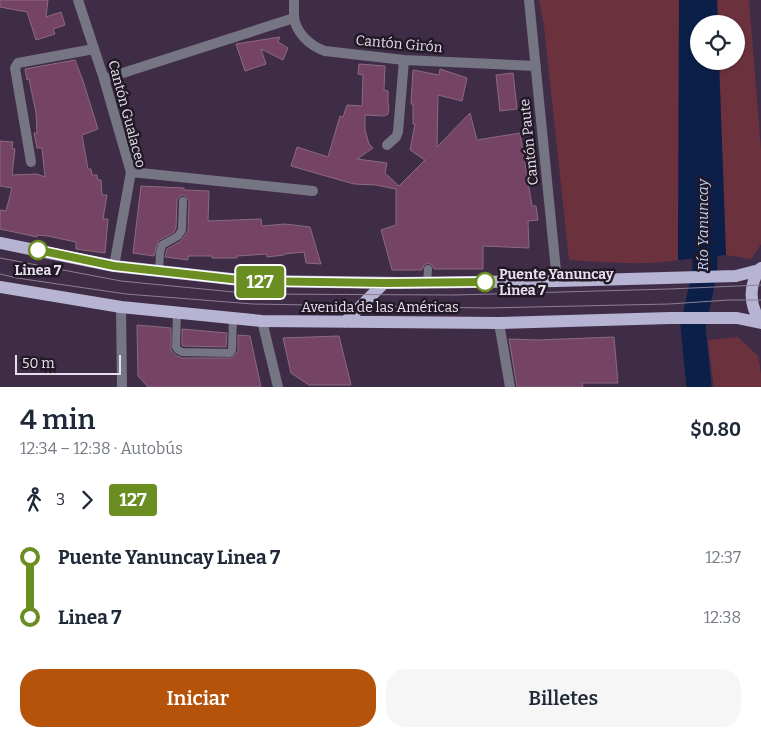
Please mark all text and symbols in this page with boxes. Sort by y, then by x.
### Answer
map controls [690,15,745,70]
button: locate [690,15,745,70]
street label: Cantón Girón [355,32,443,56]
street label: Cantón Gualaceo [104,58,150,170]
street label: Cantón Paute [516,98,542,186]
water label: Río Yanuncay [694,178,712,271]
marker: Linea 7 [28,240,48,260]
place label: Linea 7 [15,262,62,279]
line badge: 127 [231,266,289,298]
place label: Puente Yanuncay Linea 7 [499,266,614,299]
text: 127 [246,271,274,293]
marker: Puente Yanuncay Linea 7 [475,272,495,292]
street label: Avenida de las Américas [301,299,459,316]
scale bar [15,352,121,375]
text: 50 m [22,355,55,372]
text: 4 min [20,403,95,436]
text: $0.80 [690,418,741,441]
text: 12:34 – 12:38 · Autobús [20,439,183,458]
icon: walk [20,486,48,514]
icon: forward [73,486,101,514]
text: 127 [119,489,147,511]
text: 3 [56,490,65,509]
text: Puente Yanuncay Linea 7 [58,546,280,569]
text: 12:37 [705,548,741,567]
text: Linea 7 [58,606,121,629]
text: 12:38 [704,608,741,627]
button: Iniciar [20,669,376,727]
button: Billetes [386,669,741,727]

